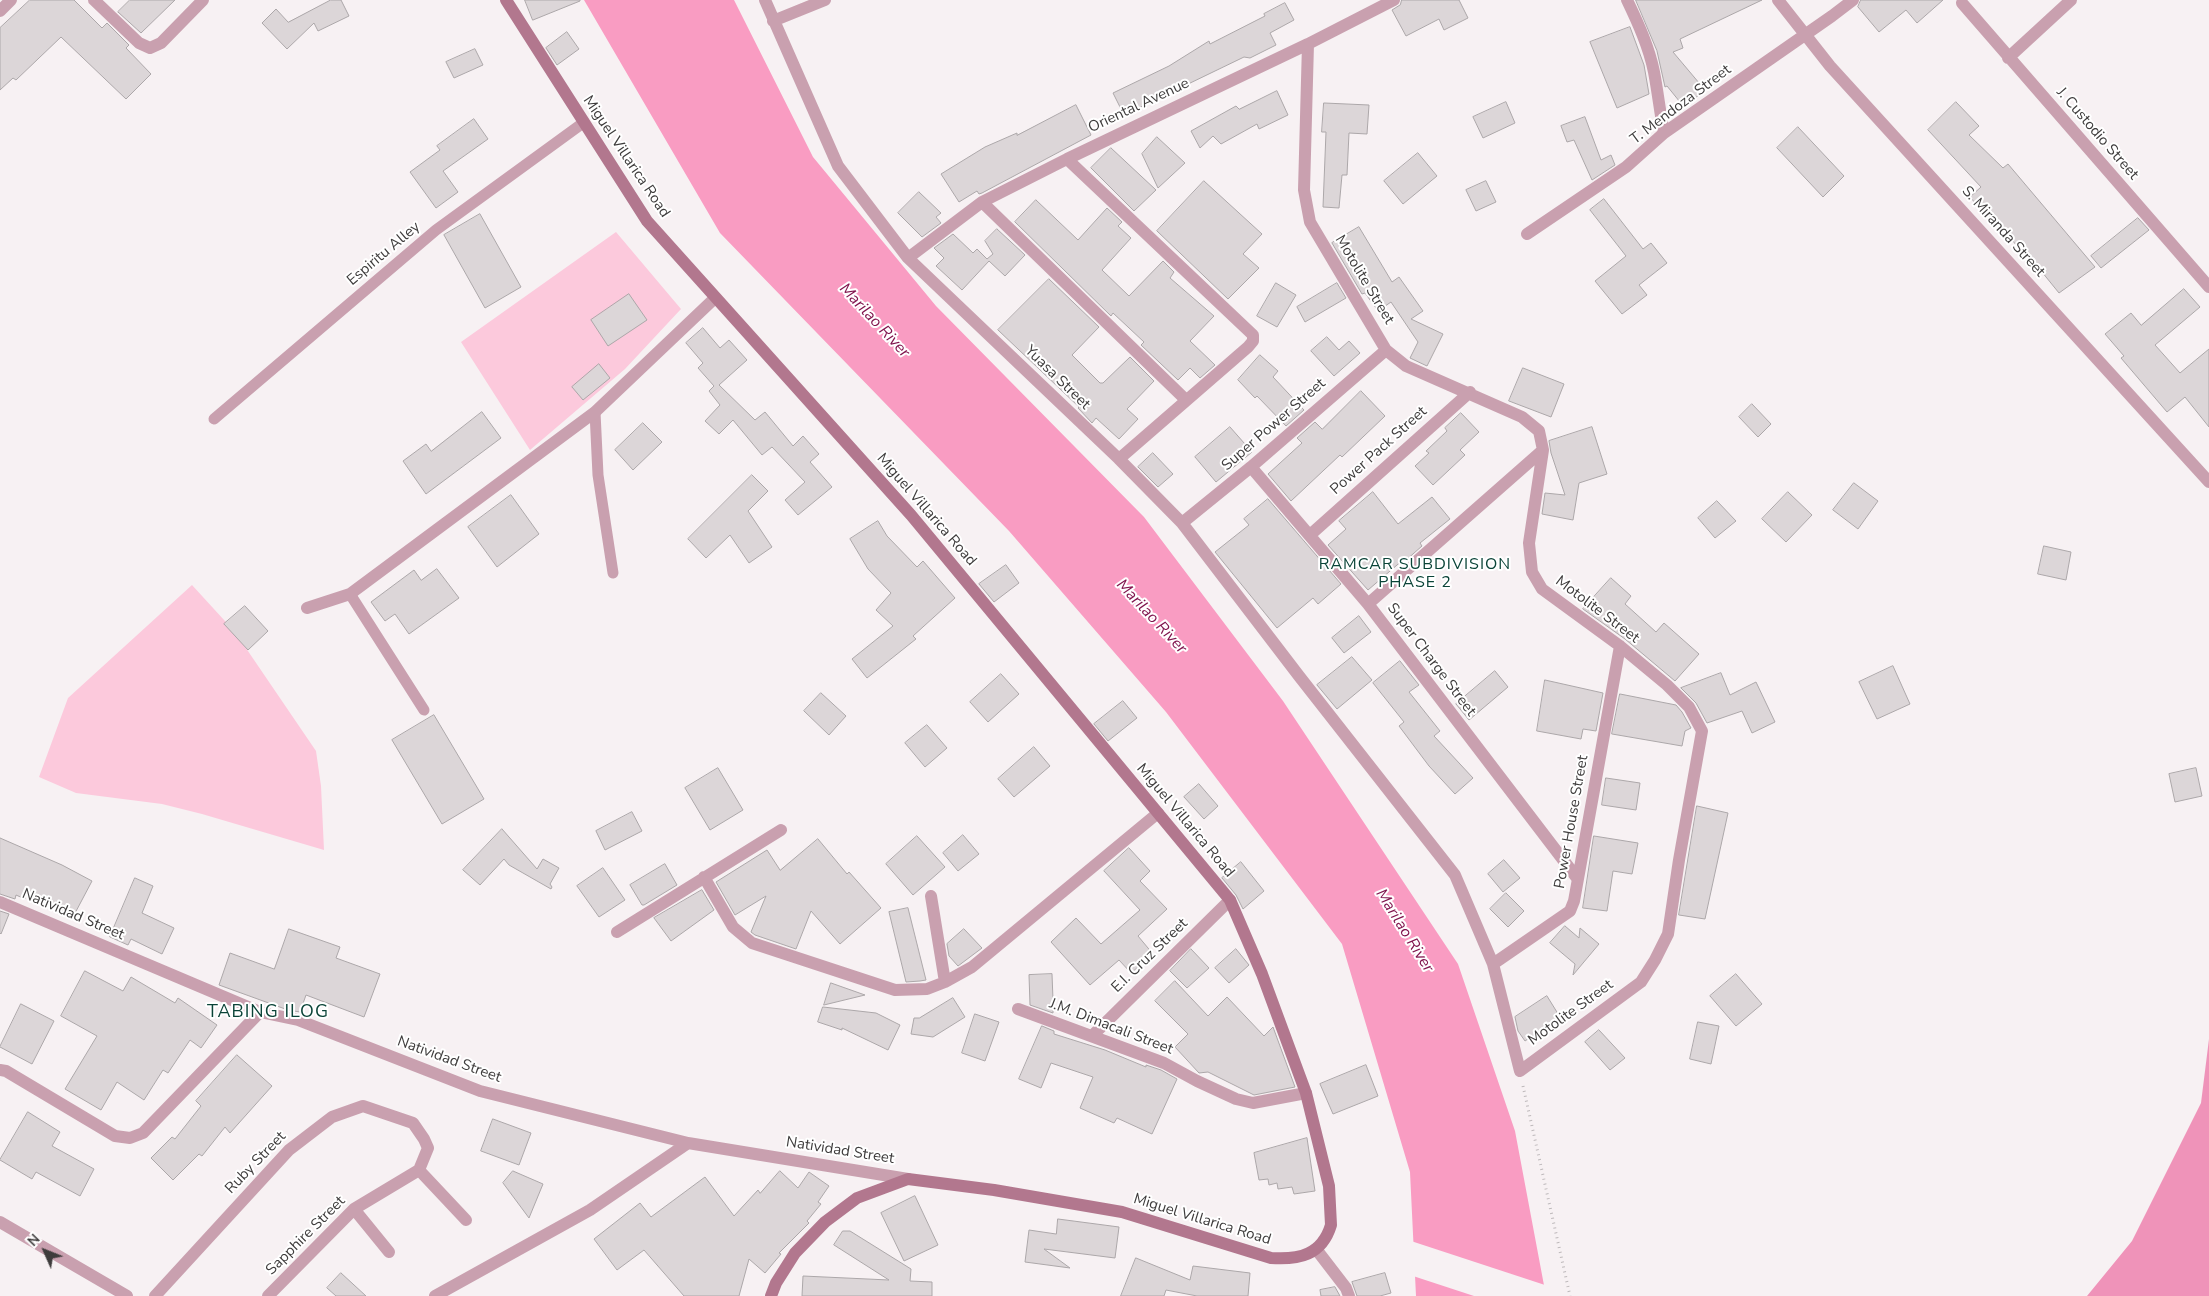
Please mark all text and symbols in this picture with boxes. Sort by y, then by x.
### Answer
street label: T. Mendoza Street [1627,61,1735,149]
street label: Oriental Avenue [1086,75,1192,137]
street label: J. Custodio Street [2052,84,2142,184]
street label: Miguel Villarica Road [579,93,673,221]
street label: S. Miranda Street [1958,183,2048,281]
street label: Espiritu Alley [344,218,424,290]
street label: Motolite Street [1330,232,1398,328]
water label: Marilao River [835,280,913,362]
street label: Yuasa Street [1020,342,1094,414]
street label: Super Power Street [1218,375,1330,475]
street label: Power Pack Street [1327,403,1431,499]
street label: Miguel Villarica Road [872,450,980,570]
district label: RAMCAR SUBDIVISION PHASE 2 [1317,555,1513,593]
street label: Motolite Street [1551,573,1643,647]
water label: Marilao River [1112,576,1190,658]
street label: Super Charge Street [1383,600,1479,720]
street label: Power House Street [1551,754,1593,890]
street label: Miguel Villarica Road [1132,760,1238,882]
street label: Natividad Street [19,885,127,945]
water label: Marilao River [1371,886,1437,976]
street label: E.I. Cruz Street [1108,915,1192,997]
street label: Motolite Street [1525,976,1617,1050]
street label: J.M. Dimacali Street [1047,995,1175,1059]
district label: TABING ILOG [206,1002,330,1024]
street label: Natividad Street [395,1033,503,1087]
street label: Ruby Street [222,1128,290,1198]
street label: Natividad Street [785,1134,895,1168]
street label: Miguel Villarica Road [1131,1191,1273,1249]
street label: Sapphire Street [263,1193,349,1279]
north arrow [20,1226,70,1276]
text: N [23,1230,44,1251]

